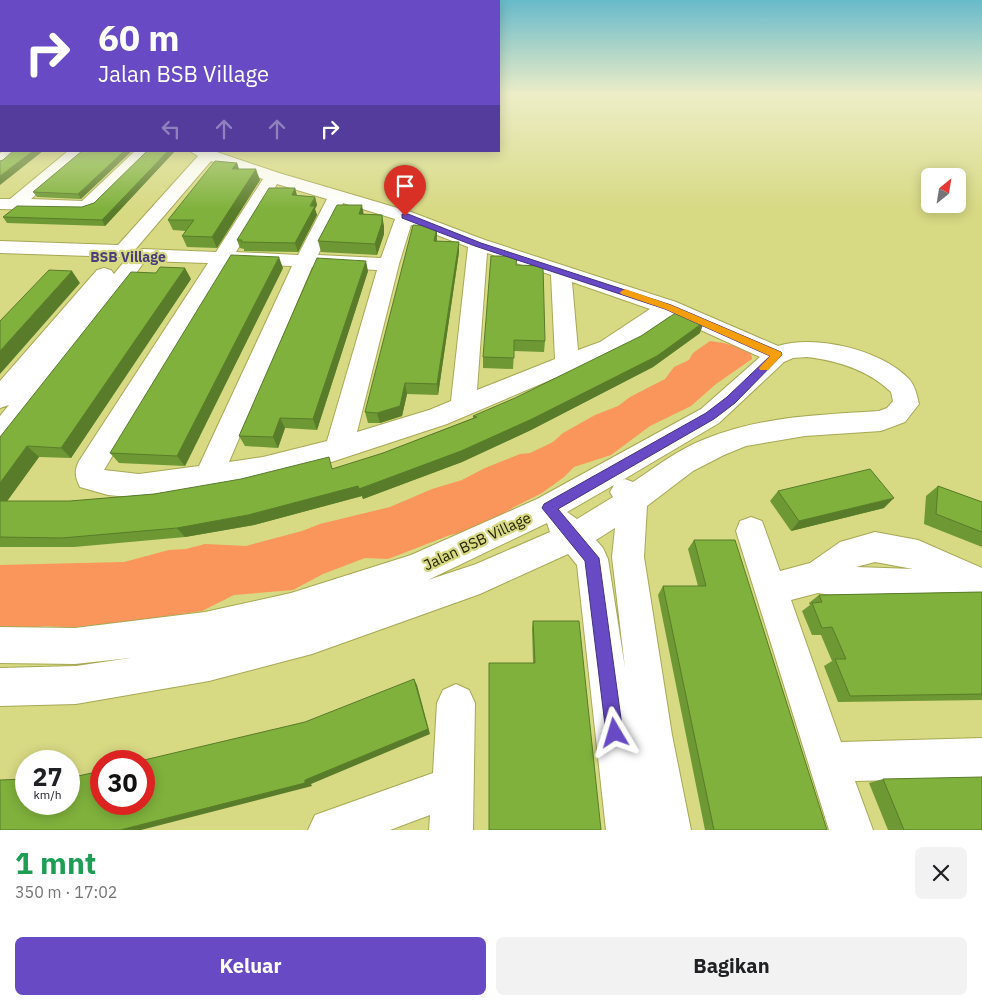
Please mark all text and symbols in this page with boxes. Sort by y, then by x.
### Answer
text: 60 m [98,15,180,61]
icon: right [15,20,80,85]
text: Jalan BSB Village [98,59,269,88]
icon: left [157,115,185,143]
icon: ahead [210,115,238,143]
icon: ahead [263,115,291,143]
icon: right [316,115,344,143]
pin [384,165,426,216]
north arrow [921,168,966,212]
map controls [921,168,966,213]
icon: arrive [391,172,419,200]
district label: BSB Village [90,248,166,266]
street label: Jalan BSB Village [420,508,534,574]
position arrow [588,706,640,758]
speed limit sign: 30 [90,750,155,815]
text: 27 [32,760,63,793]
text: km/h [33,787,62,802]
text: 1 mnt [15,843,96,882]
button: close [915,847,967,899]
text: 350 m · 17:02 [15,882,117,902]
button: Keluar [15,937,486,995]
button: Bagikan [496,937,967,995]

